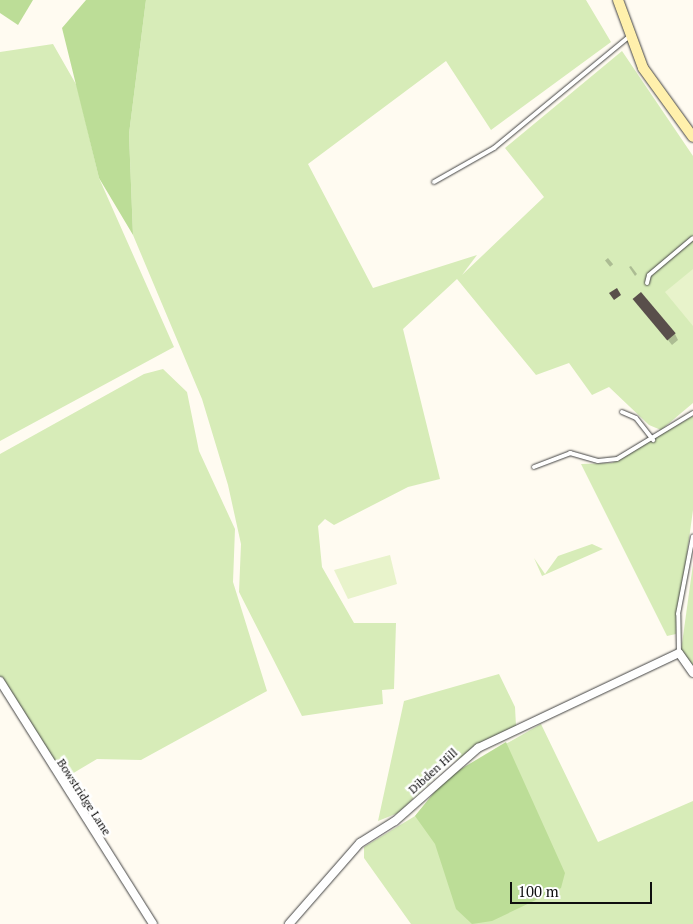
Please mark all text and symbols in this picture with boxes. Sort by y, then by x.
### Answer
street label: Dibden Hill [406,745,460,797]
street label: Bowstridge Lane [54,756,114,838]
scale bar [513,872,656,904]
text: 100 m [518,881,559,901]

